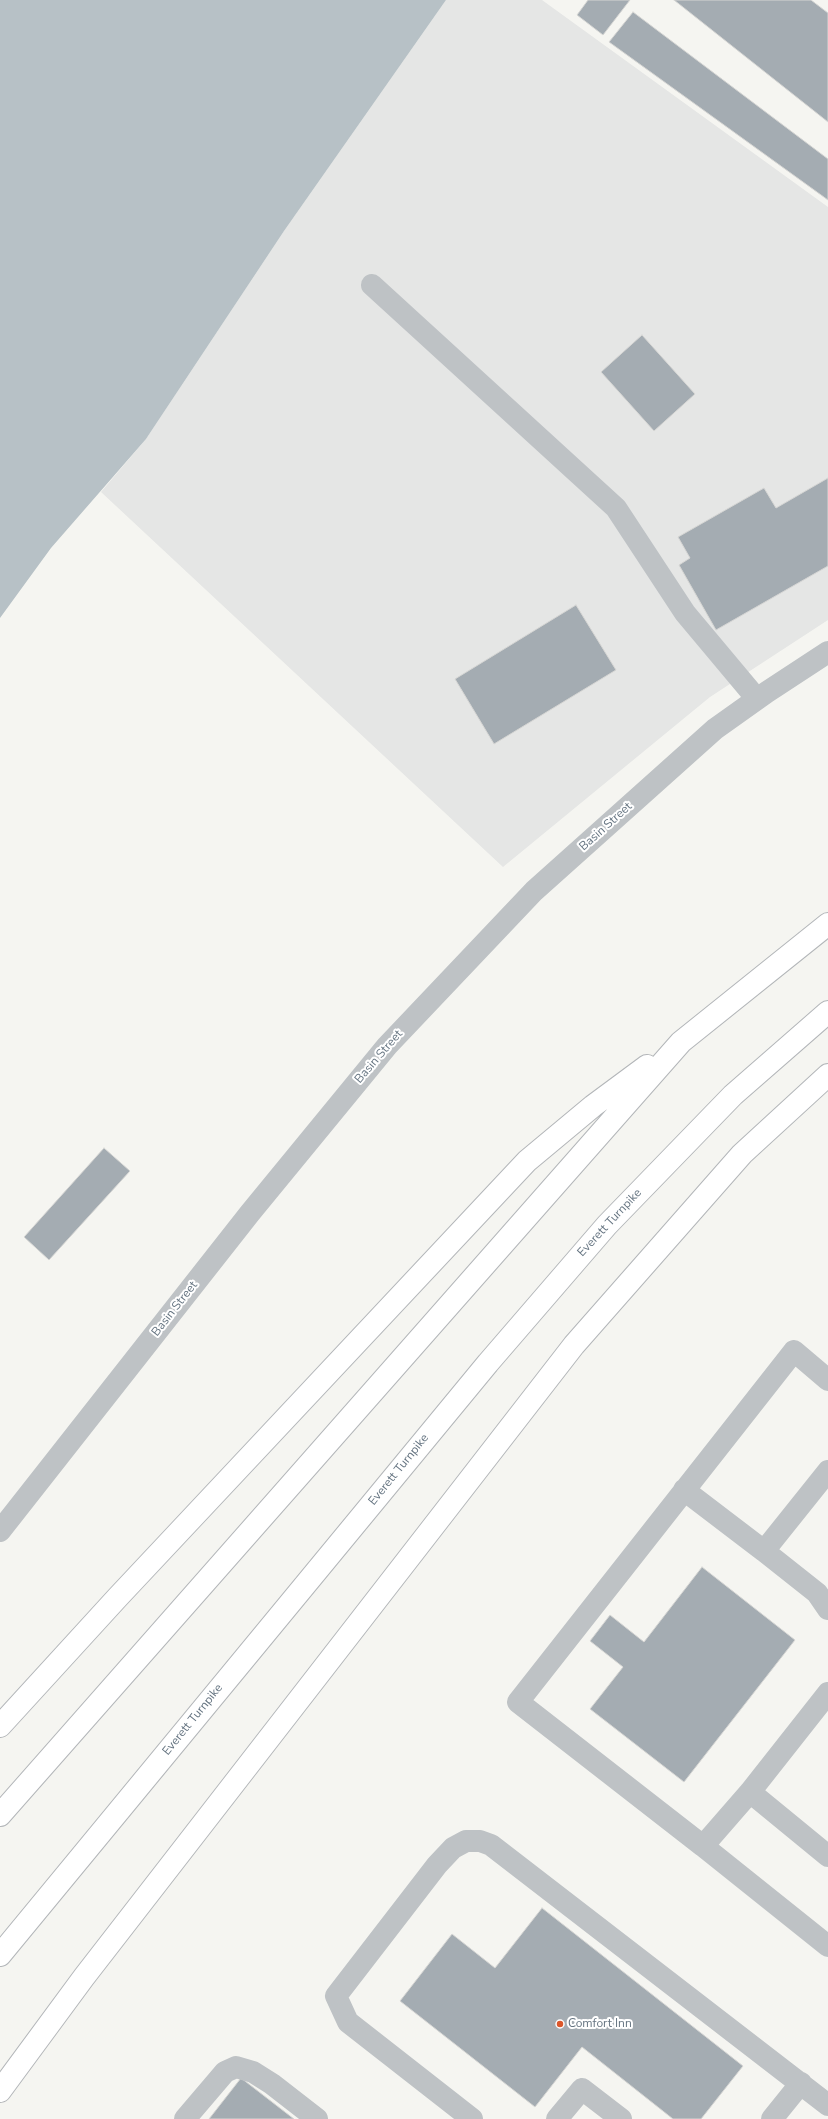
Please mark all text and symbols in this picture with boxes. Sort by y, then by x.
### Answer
street label: Basin Street [577,800,635,854]
street label: Basin Street [352,1027,406,1087]
street label: Everett Turnpike [575,1186,645,1260]
street label: Basin Street [149,1279,201,1339]
street label: Everett Turnpike [366,1431,432,1509]
street label: Everett Turnpike [160,1681,226,1759]
place label: Comfort Inn [568,2017,632,2031]
marker: Comfort Inn [555,2019,565,2029]

